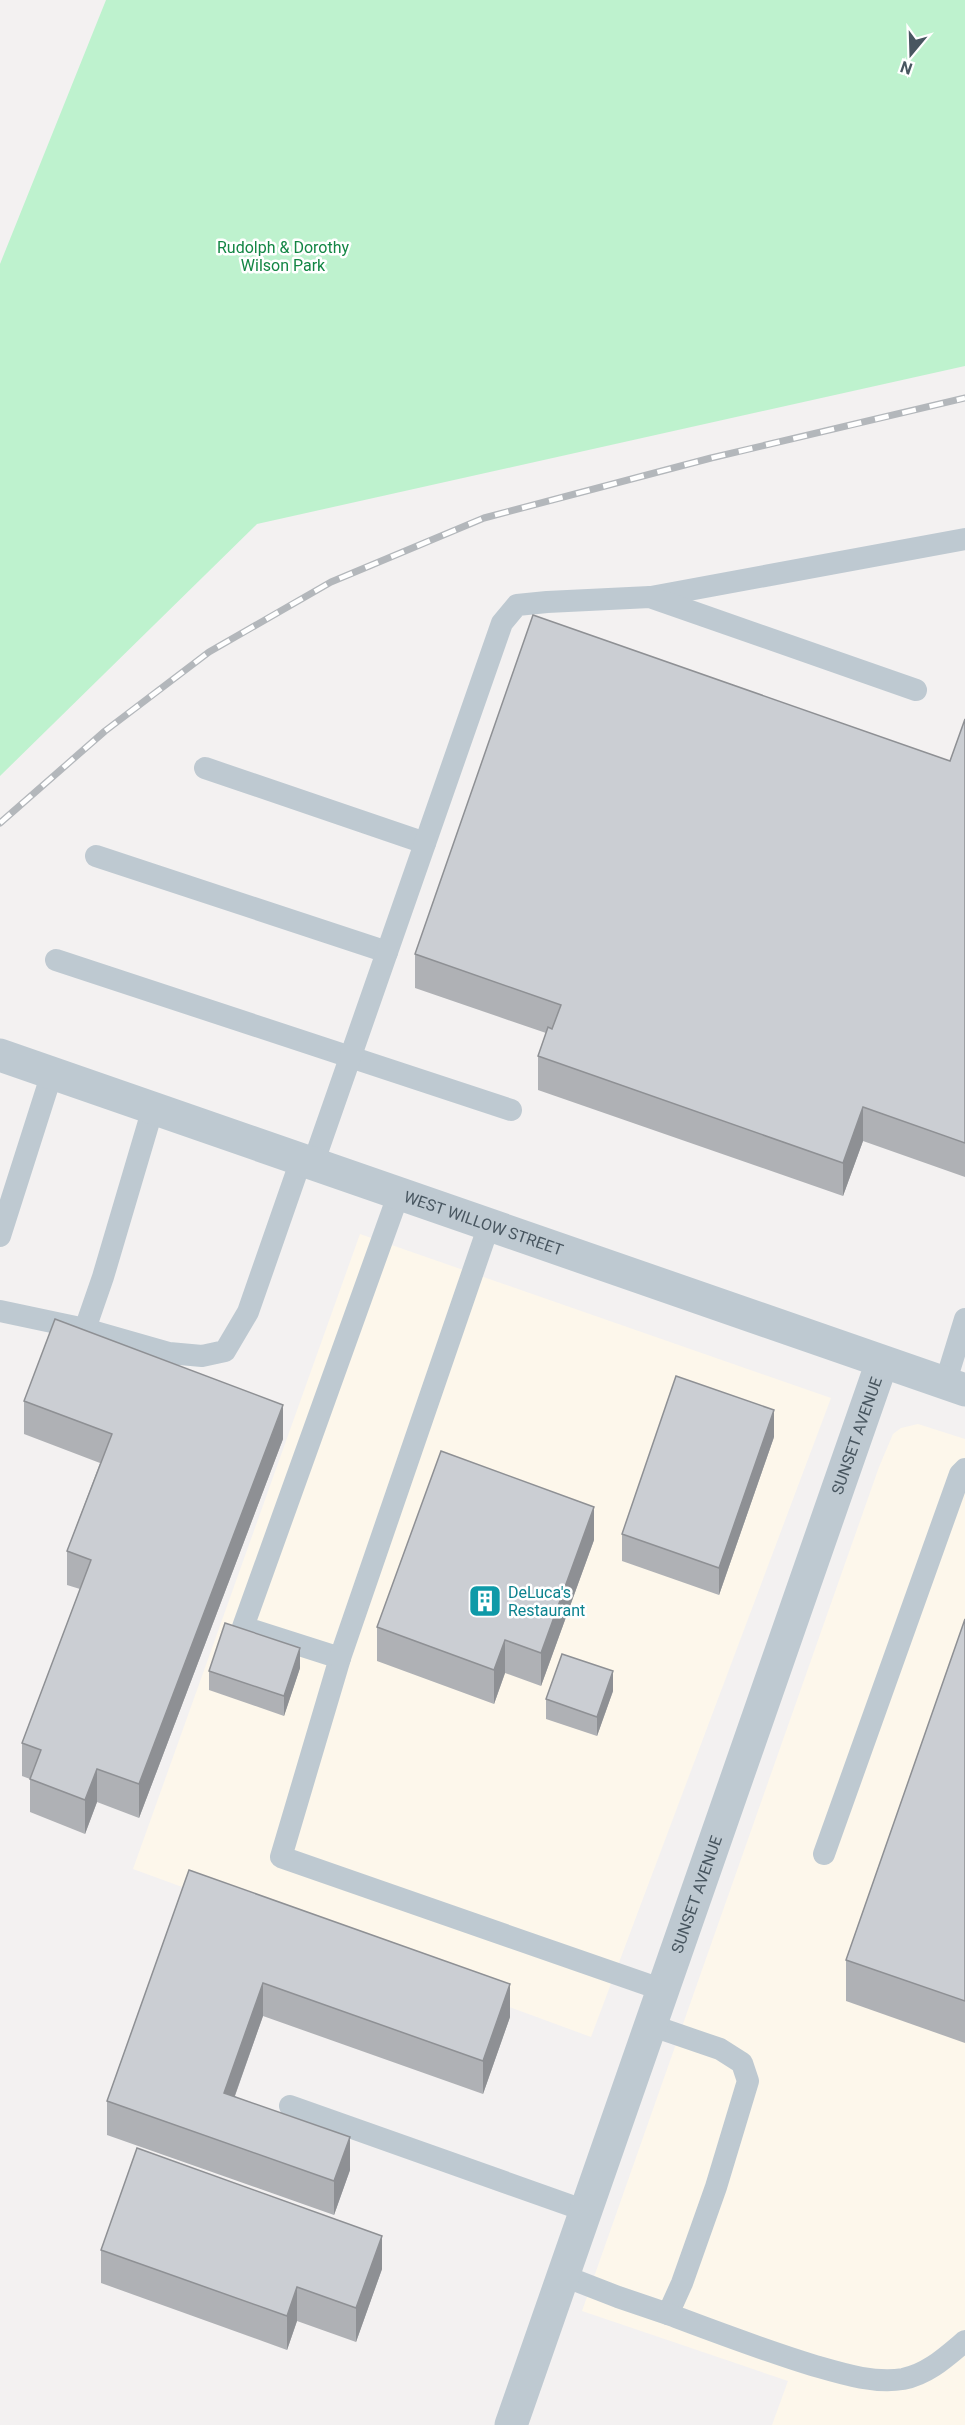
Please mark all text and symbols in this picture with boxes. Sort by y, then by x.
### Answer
north arrow [881,24,941,84]
text: N [898,57,915,79]
park label: Rudolph & Dorothy Wilson Park [217,238,349,275]
street label: WEST WILLOW STREET [402,1187,566,1259]
street label: SUNSET AVENUE [827,1374,886,1497]
building icon: DeLuca's Restaurant [467,1583,503,1619]
place label: DeLuca's Restaurant [508,1583,585,1620]
street label: SUNSET AVENUE [667,1833,725,1956]

